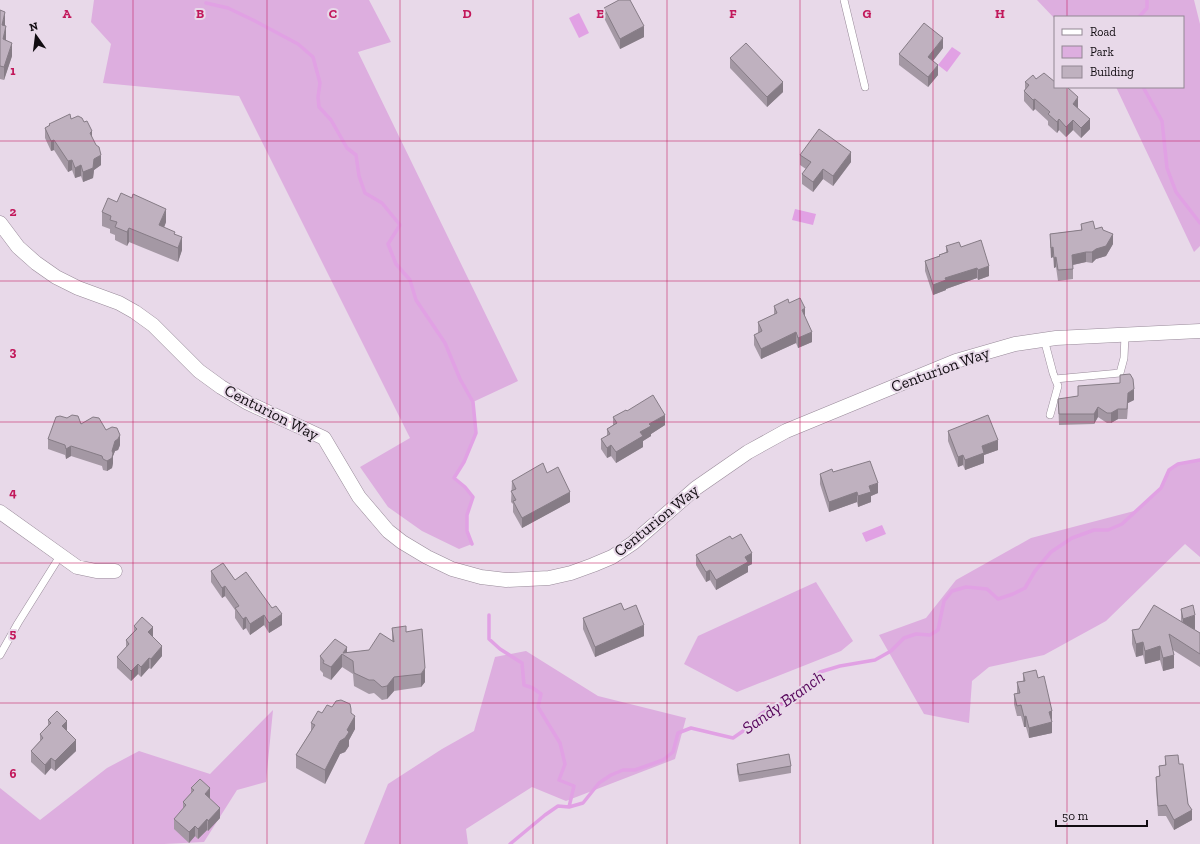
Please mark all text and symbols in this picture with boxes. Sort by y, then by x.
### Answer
text: A [63,6,72,21]
text: B [196,6,204,21]
text: C [329,6,337,21]
text: D [462,6,472,21]
text: E [596,6,604,21]
text: F [729,6,737,21]
text: G [863,6,872,21]
text: H [995,6,1005,21]
north arrow [16,16,56,56]
legend [1054,16,1184,88]
text: N [28,19,40,34]
text: Road [1090,25,1116,39]
text: Park [1090,45,1115,59]
text: 1 [10,63,16,78]
text: Building [1090,65,1134,79]
text: 2 [10,204,17,219]
street label: Centurion Way [888,343,993,396]
text: 3 [10,344,17,359]
street label: Centurion Way [221,381,323,445]
street label: Centurion Way [610,480,703,560]
text: 4 [9,485,17,500]
text: 5 [10,626,17,641]
water label: Sandy Branch [738,666,828,738]
text: 6 [10,766,17,781]
scale bar [1056,802,1147,828]
text: 50 m [1062,809,1089,823]

